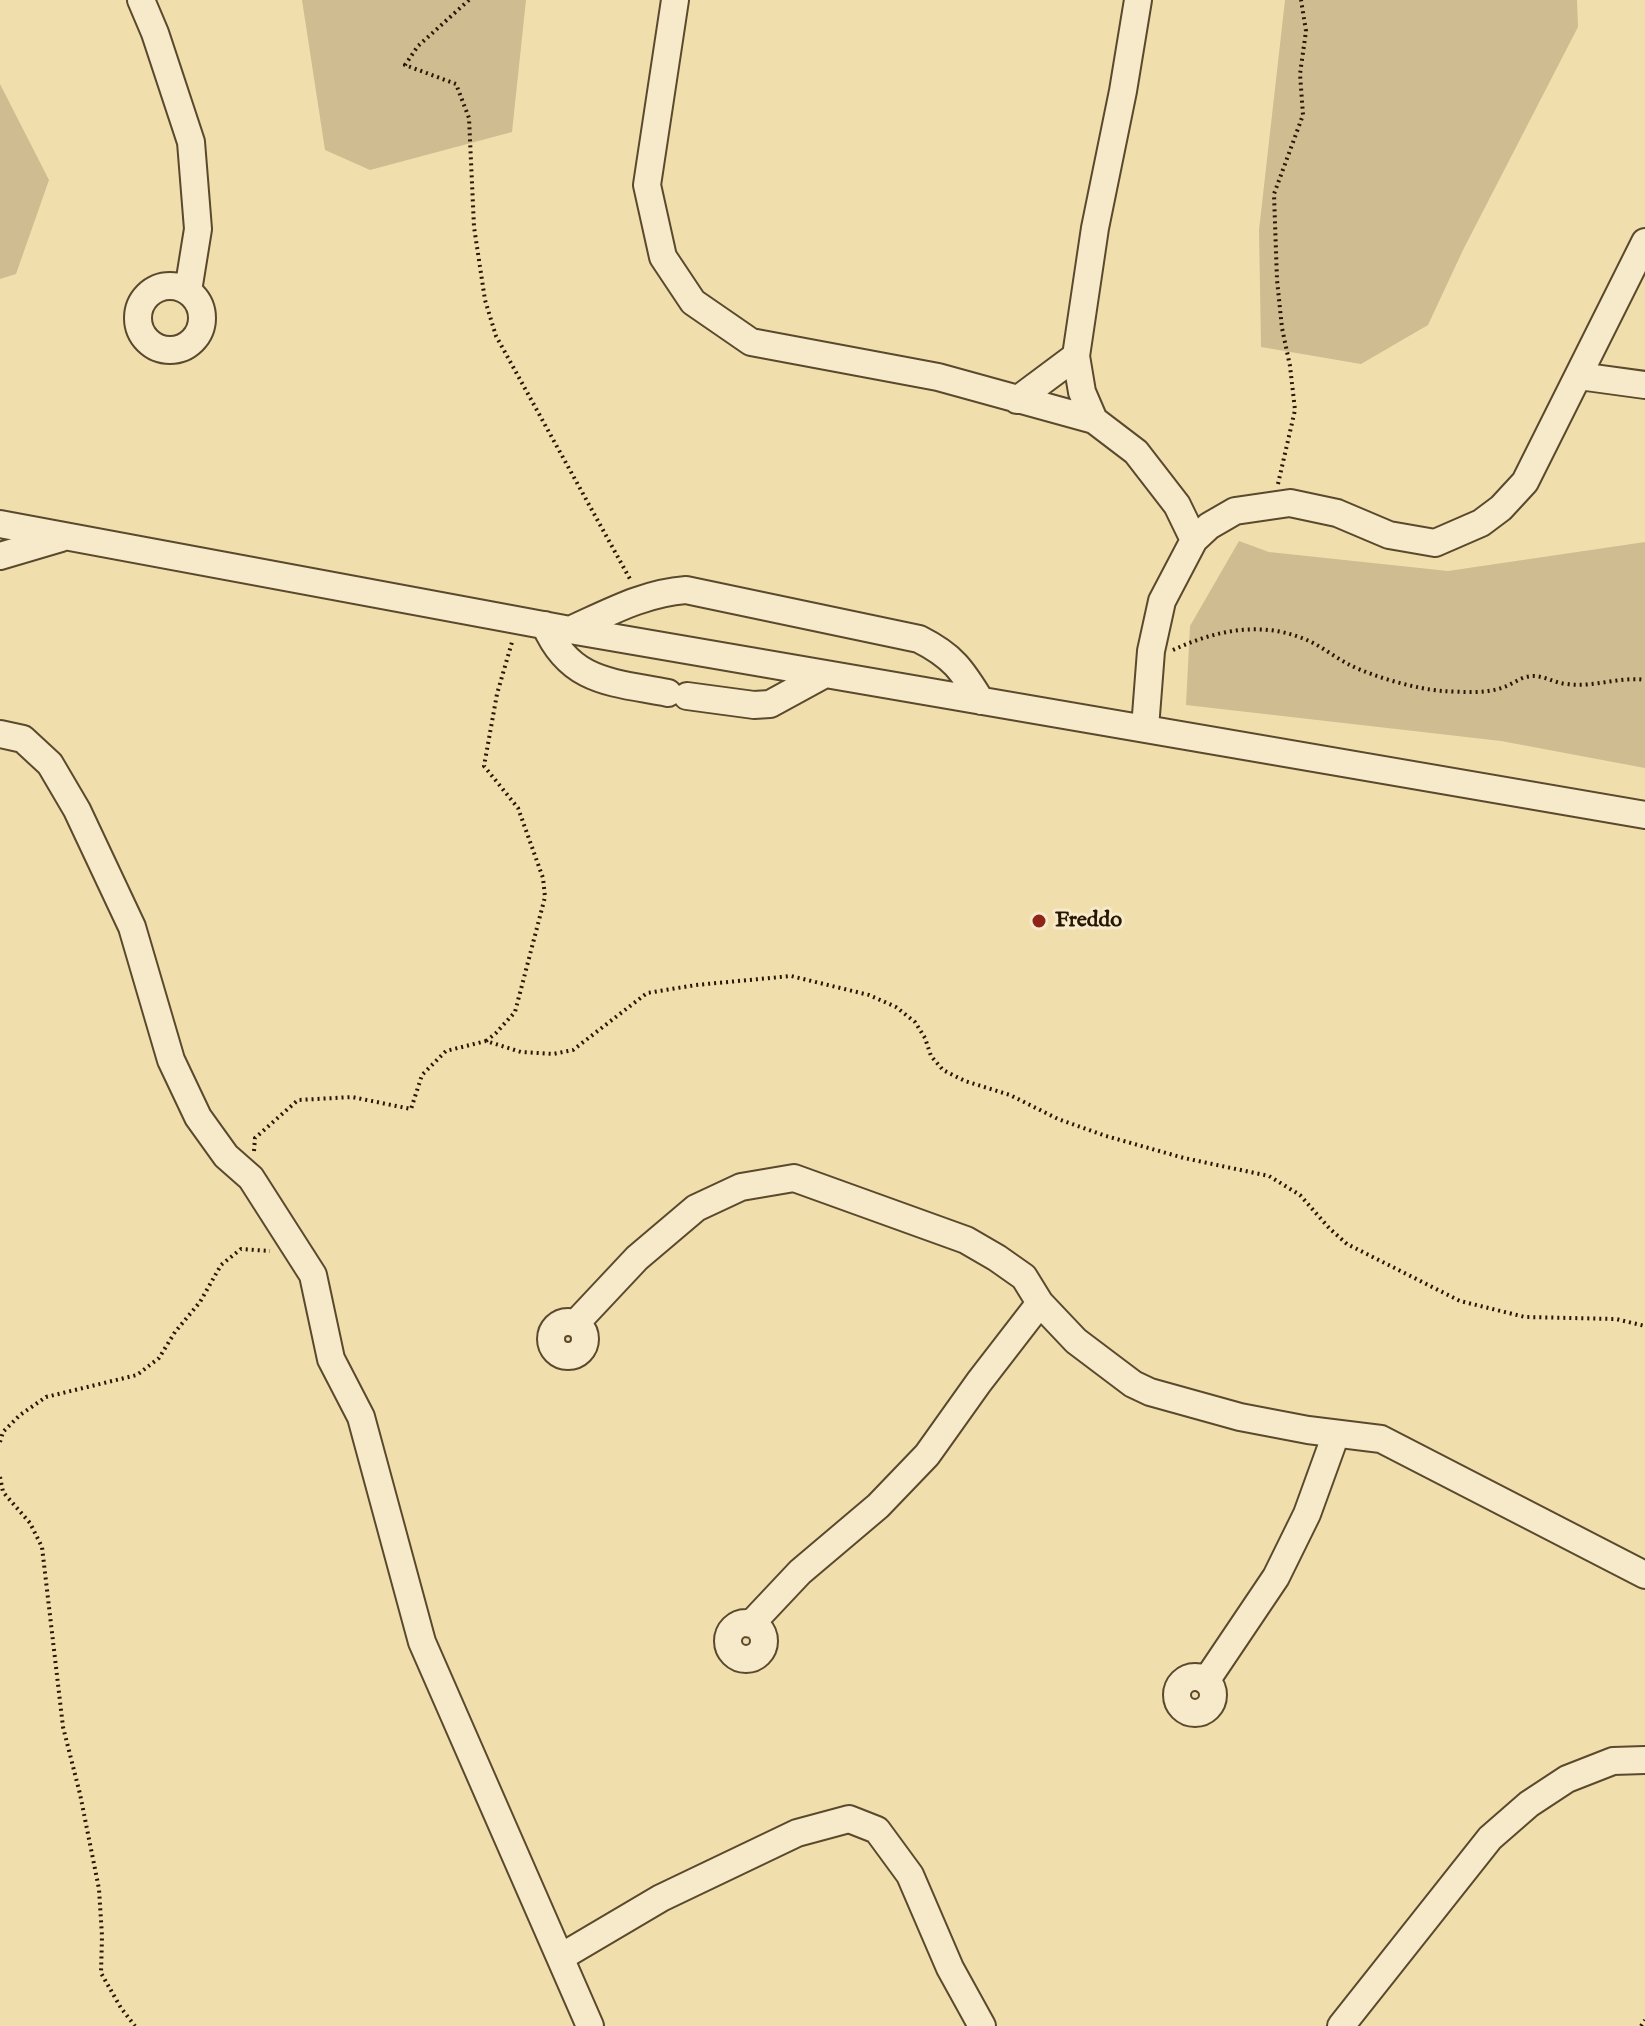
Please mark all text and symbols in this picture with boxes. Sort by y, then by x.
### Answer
place label: Freddo [1055,908,1122,934]
marker: Freddo [1030,912,1048,930]

